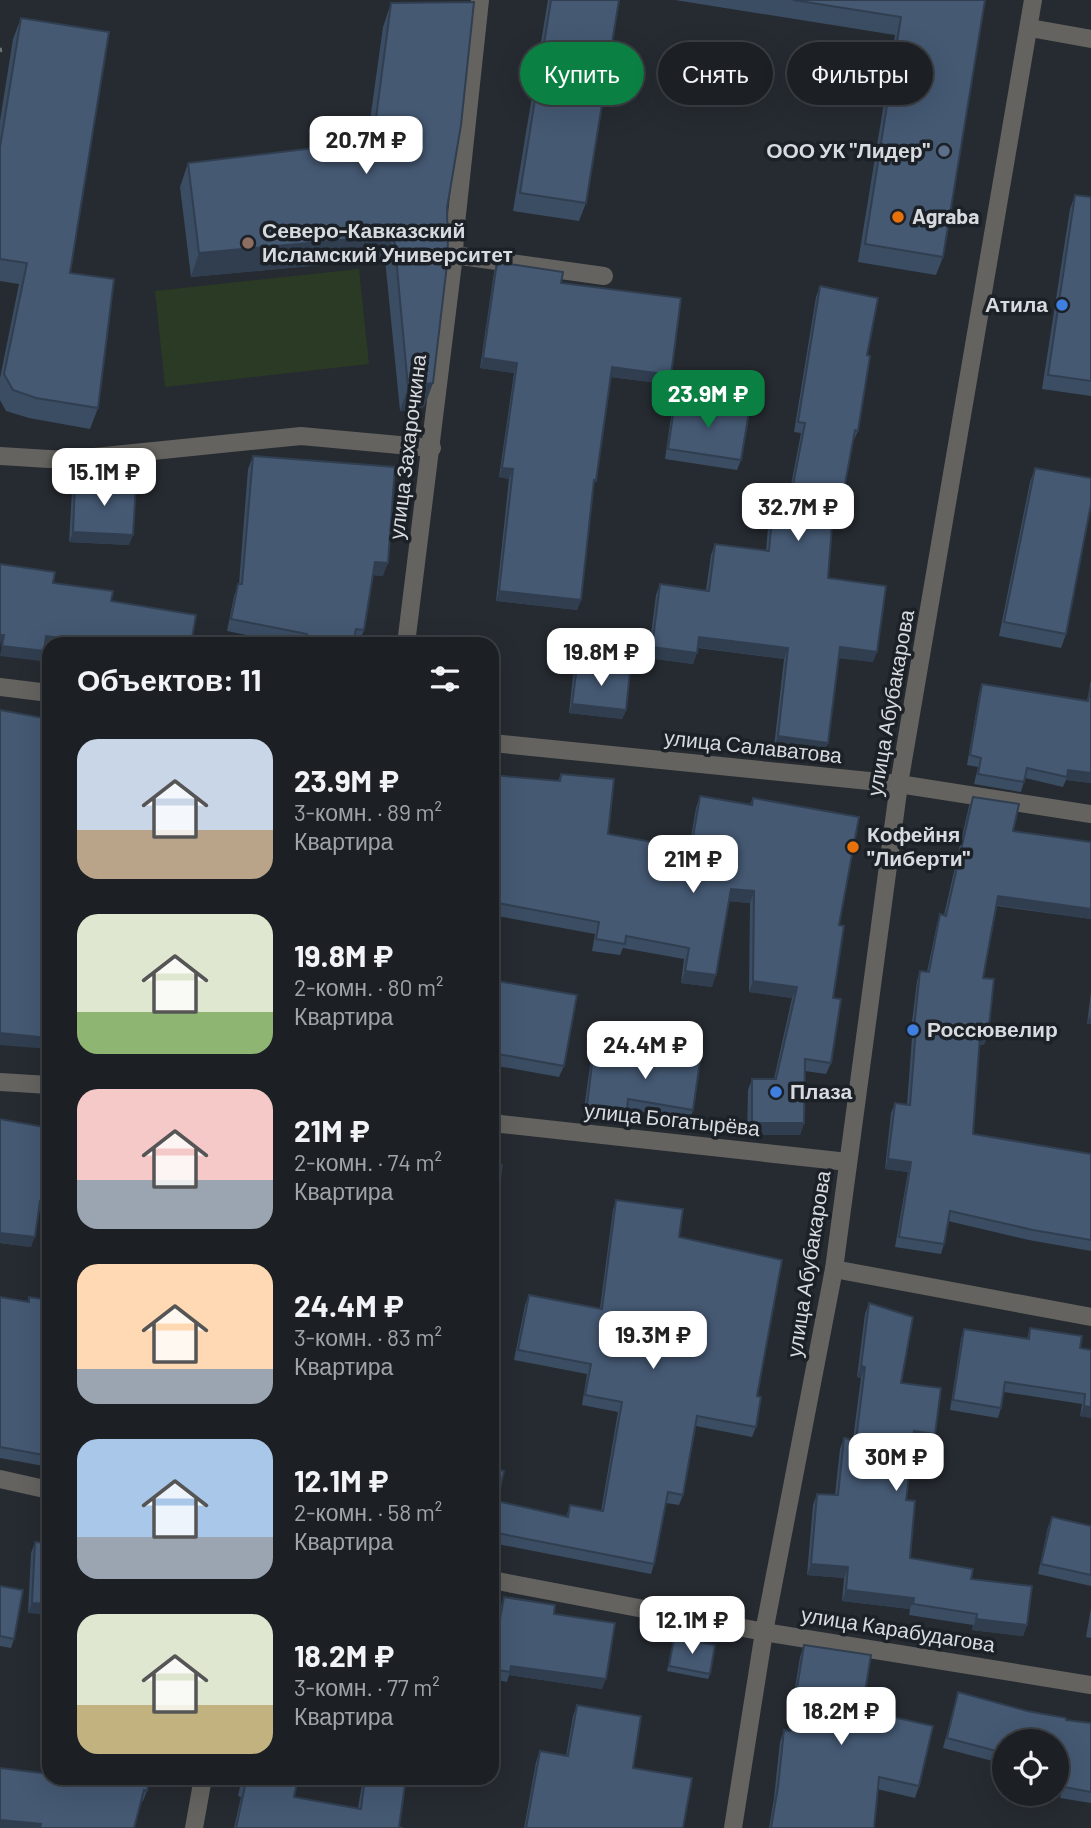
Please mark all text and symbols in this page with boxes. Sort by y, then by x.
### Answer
chip: Купить [520,42,644,105]
chip: Снять [658,42,773,105]
chip: Фильтры [787,42,933,105]
pin: 20.7M ₽ [301,116,431,176]
text: 20.7M ₽ [326,125,406,153]
place label: ООО УК "Лидер" [766,137,930,162]
marker: ООО УК "Лидер" [936,143,952,159]
place label: Agraba [912,203,979,228]
marker: Agraba [890,209,906,225]
place label: Северо-Кавказский Исламский Университет [262,217,513,266]
marker: Северо-Кавказский Исламский Университет [240,235,256,251]
place label: Атила [985,291,1048,316]
marker: Атила [1054,297,1070,313]
street label: улица Захарочкина [383,353,430,541]
pin: 23.9M ₽ [643,370,773,430]
text: 23.9M ₽ [668,379,748,407]
pin: 15.1M ₽ [39,448,169,508]
text: 15.1M ₽ [68,457,140,485]
pin: 32.7M ₽ [733,484,863,543]
text: 32.7M ₽ [758,492,838,520]
street label: улица Абубакарова [861,607,918,798]
pin: 19.8M ₽ [536,628,666,688]
text: 19.8M ₽ [563,637,639,665]
icon: filters [426,660,464,698]
text: Объектов: 11 [77,661,261,697]
street label: улица Салаватова [663,724,844,767]
text: 23.9M ₽ [294,762,399,798]
icon: home [133,767,217,851]
text: 3-комн. · 89 m² [294,798,442,826]
place label: Кофейня "Либерти" [867,821,971,870]
text: Квартира [294,827,393,855]
pin: 21M ₽ [644,836,742,895]
marker: Кофейня "Либерти" [845,839,861,855]
text: 21M ₽ [664,844,722,872]
text: 19.8M ₽ [294,937,393,973]
icon: home [133,942,217,1026]
text: 2-комн. · 80 m² [294,973,444,1001]
text: Квартира [294,1002,393,1030]
place label: Россювелир [927,1016,1058,1041]
pin: 24.4M ₽ [580,1021,710,1081]
marker: Россювелир [905,1022,921,1038]
text: 24.4M ₽ [603,1030,687,1058]
place label: Плаза [790,1078,853,1103]
marker: Плаза [768,1084,784,1100]
street label: улица Богатырёва [583,1097,762,1140]
text: 21M ₽ [294,1112,370,1148]
icon: home [133,1117,217,1201]
text: 2-комн. · 74 m² [294,1148,442,1176]
street label: улица Абубакарова [780,1168,835,1359]
text: Квартира [294,1177,393,1205]
text: 24.4M ₽ [294,1287,404,1323]
icon: home [133,1292,217,1376]
pin: 19.3M ₽ [588,1312,718,1371]
text: 19.3M ₽ [615,1320,691,1348]
text: 3-комн. · 83 m² [294,1323,442,1351]
text: Квартира [294,1352,393,1380]
pin: 30M ₽ [847,1434,945,1493]
text: 30M ₽ [865,1442,927,1470]
text: 12.1M ₽ [294,1462,389,1498]
icon: home [133,1467,217,1551]
text: 2-комн. · 58 m² [294,1498,442,1526]
text: Квартира [294,1527,393,1555]
pin: 12.1M ₽ [627,1596,757,1656]
street label: улица Карабудагова [799,1601,997,1656]
text: 12.1M ₽ [656,1605,728,1633]
text: 18.2M ₽ [294,1637,394,1673]
icon: home [133,1642,217,1726]
text: 3-комн. · 77 m² [294,1673,440,1701]
pin: 18.2M ₽ [776,1688,906,1747]
text: 18.2M ₽ [803,1696,879,1724]
text: Квартира [294,1702,393,1730]
map controls [992,1729,1069,1806]
button: locate [992,1729,1069,1806]

